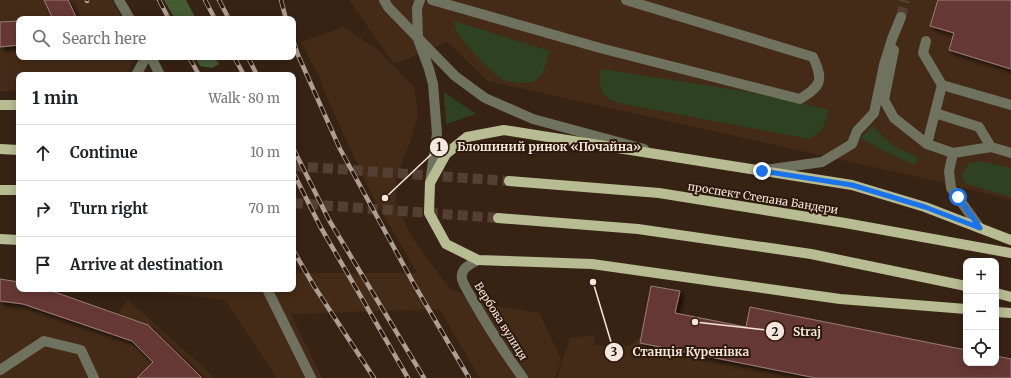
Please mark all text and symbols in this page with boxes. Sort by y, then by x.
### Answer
search box [16,16,296,60]
icon: search [30,27,52,49]
text: Search here [62,29,146,48]
text: 1 min [32,87,78,109]
text: Walk · 80 m [209,90,280,107]
callout: Блошиний ринок «Почайна» [429,135,649,159]
text: 1 [436,139,442,154]
text: Блошиний ринок «Почайна» [457,139,641,154]
icon: ahead [32,142,54,164]
text: Continue [70,143,138,162]
text: 10 m [250,144,280,161]
route end [753,162,771,180]
street label: проспект Степана Бандери [687,179,840,217]
route start [949,188,967,206]
icon: right [32,198,54,220]
text: Turn right [70,199,148,218]
text: 70 m [249,200,280,217]
icon: arrive [32,254,54,276]
text: Arrive at destination [70,255,223,274]
map controls [963,258,999,366]
button: + [963,258,999,294]
street label: Вербова вулиця [471,279,531,363]
button: − [963,294,999,330]
callout: Straj [765,319,829,343]
text: 2 [771,324,779,339]
text: Straj [793,324,821,339]
button: locate [963,330,999,366]
callout: Станція Куренівка [604,340,757,364]
text: 3 [611,344,618,359]
text: Станція Куренівка [633,344,750,359]

